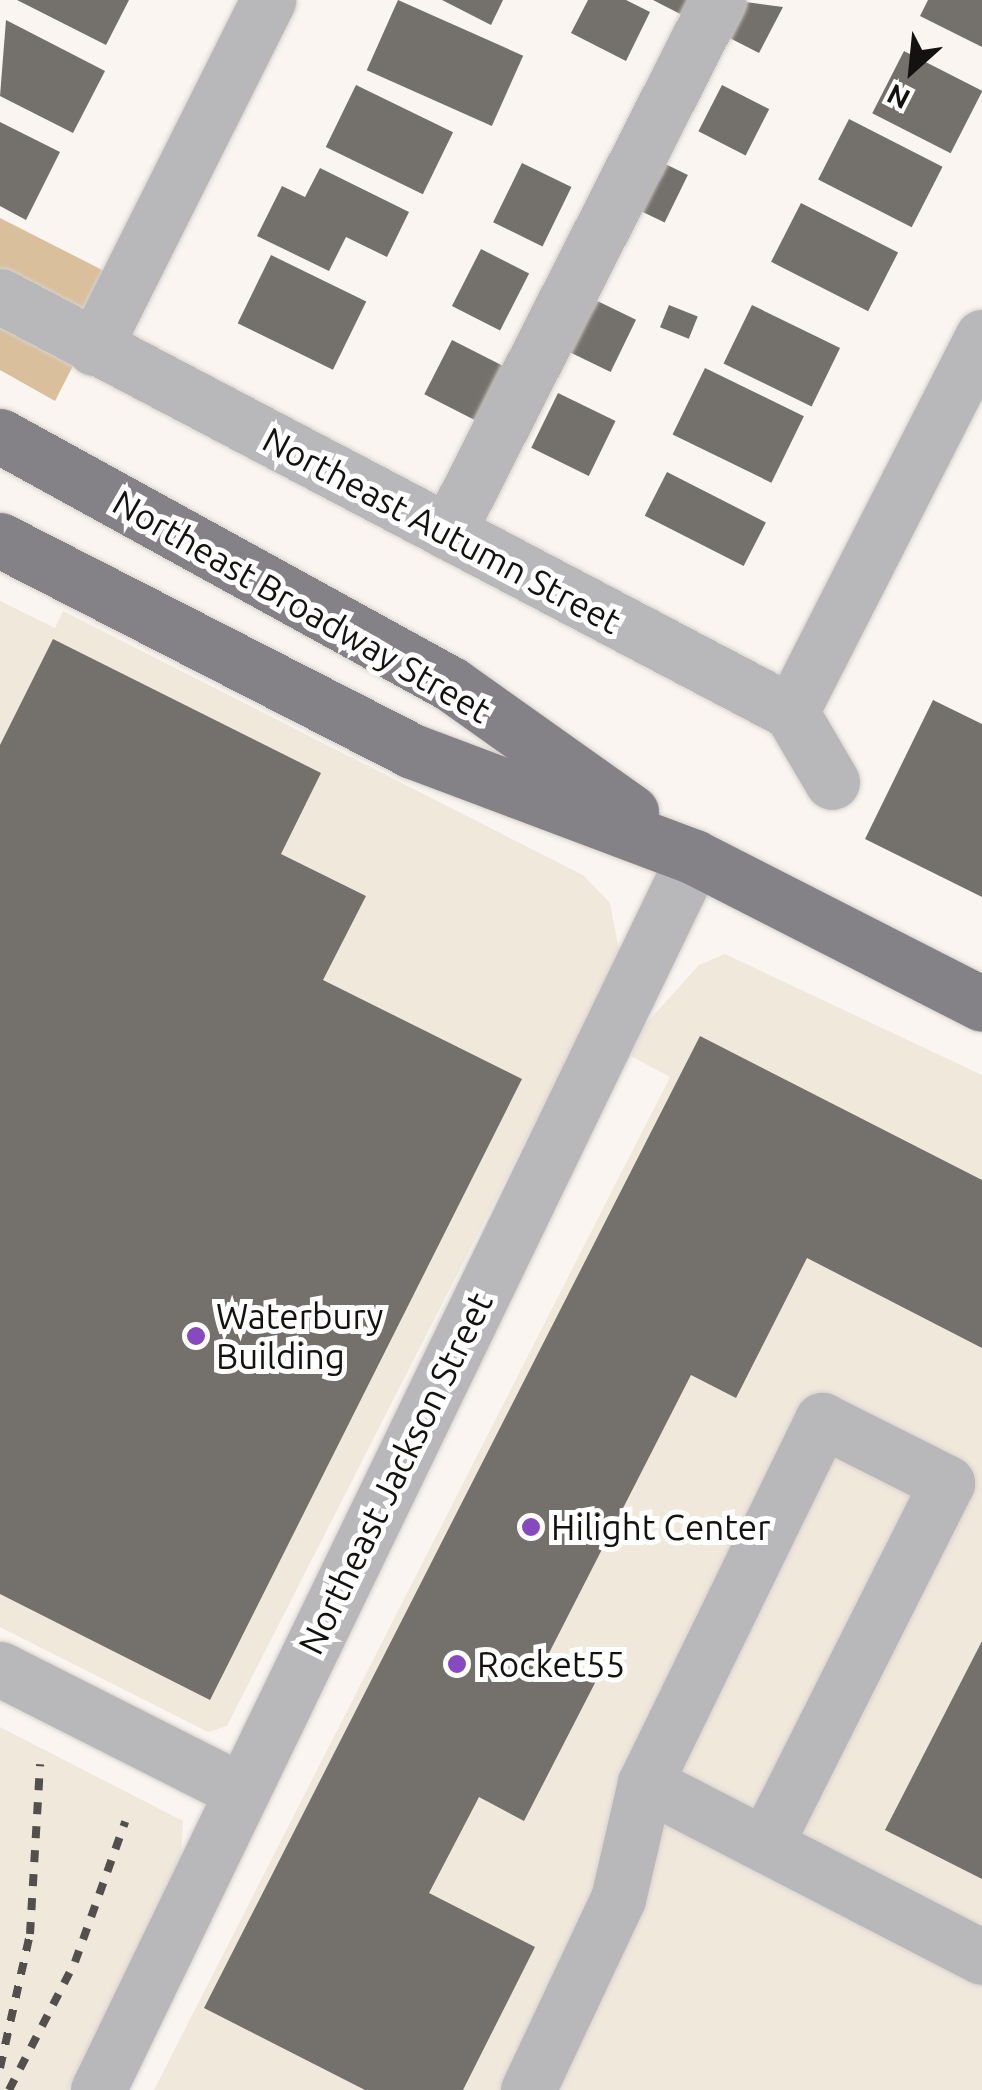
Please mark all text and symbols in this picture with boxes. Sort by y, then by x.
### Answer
north arrow [862,20,962,120]
text: N [882,79,915,116]
street label: Northeast Autumn Street [256,418,628,642]
street label: Northeast Broadway Street [106,481,498,731]
street label: Northeast Jackson Street [289,1285,501,1661]
place label: Waterbury Building [216,1295,383,1377]
marker: Waterbury Building [185,1325,207,1347]
place label: Hilight Center [551,1506,770,1548]
marker: Hilight Center [520,1516,542,1538]
place label: Rocket55 [477,1643,625,1685]
marker: Rocket55 [446,1653,468,1675]

